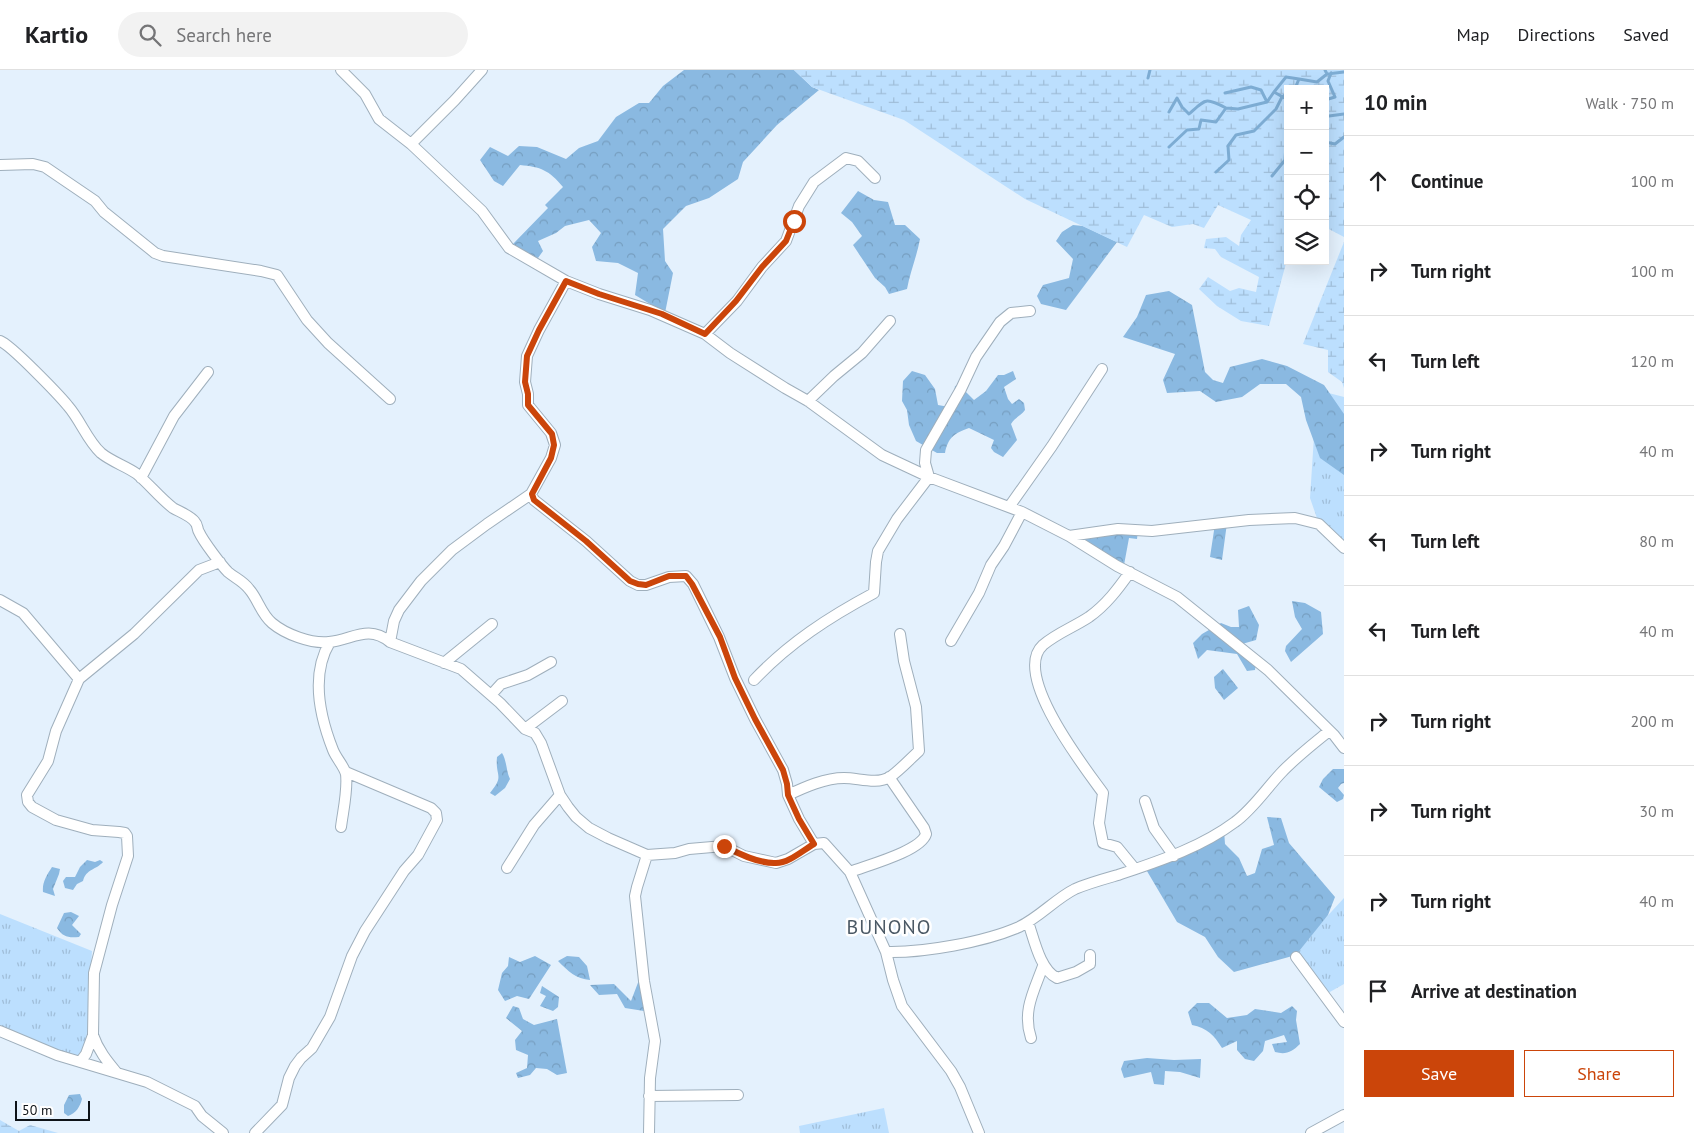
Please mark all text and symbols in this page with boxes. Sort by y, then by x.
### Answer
search box [118,12,468,57]
text: Kartio [25,19,88,50]
icon: search [136,21,164,49]
text: Search here [176,23,272,47]
text: Map [1457,23,1489,46]
text: Directions [1517,23,1595,46]
text: Saved [1623,23,1669,46]
map controls [1284,85,1329,265]
button: + [1284,85,1329,130]
text: 10 min [1364,89,1427,116]
text: Walk · 750 m [1585,93,1674,113]
button: − [1284,130,1329,175]
icon: ahead [1364,167,1392,195]
text: Continue [1411,169,1483,193]
text: 100 m [1631,171,1674,191]
button: locate [1284,175,1329,220]
route start [783,210,806,233]
button: layers [1284,220,1329,265]
icon: right [1364,257,1392,285]
text: Turn right [1411,259,1491,283]
text: 100 m [1631,261,1674,281]
icon: left [1364,347,1392,375]
text: Turn left [1411,349,1480,373]
text: 120 m [1631,351,1674,371]
icon: right [1364,437,1392,465]
text: Turn right [1411,439,1491,463]
text: 40 m [1639,441,1674,461]
icon: left [1364,527,1392,555]
text: Turn left [1411,529,1480,553]
text: 80 m [1639,531,1674,551]
icon: left [1364,617,1392,645]
text: Turn left [1411,619,1480,643]
text: 40 m [1639,621,1674,641]
icon: right [1364,707,1392,735]
text: Turn right [1411,709,1491,733]
text: 200 m [1631,711,1674,731]
icon: right [1364,797,1392,825]
text: Turn right [1411,799,1491,823]
text: 30 m [1639,801,1674,821]
route end [713,835,736,858]
icon: right [1364,887,1392,915]
text: Turn right [1411,889,1491,913]
text: 40 m [1639,891,1674,911]
district label: BUNONO [847,914,932,940]
icon: arrive [1364,977,1392,1005]
text: Arrive at destination [1411,979,1577,1003]
button: Save [1364,1050,1514,1097]
button: Share [1524,1050,1674,1097]
scale bar [15,1098,90,1121]
text: 50 m [22,1101,52,1119]

